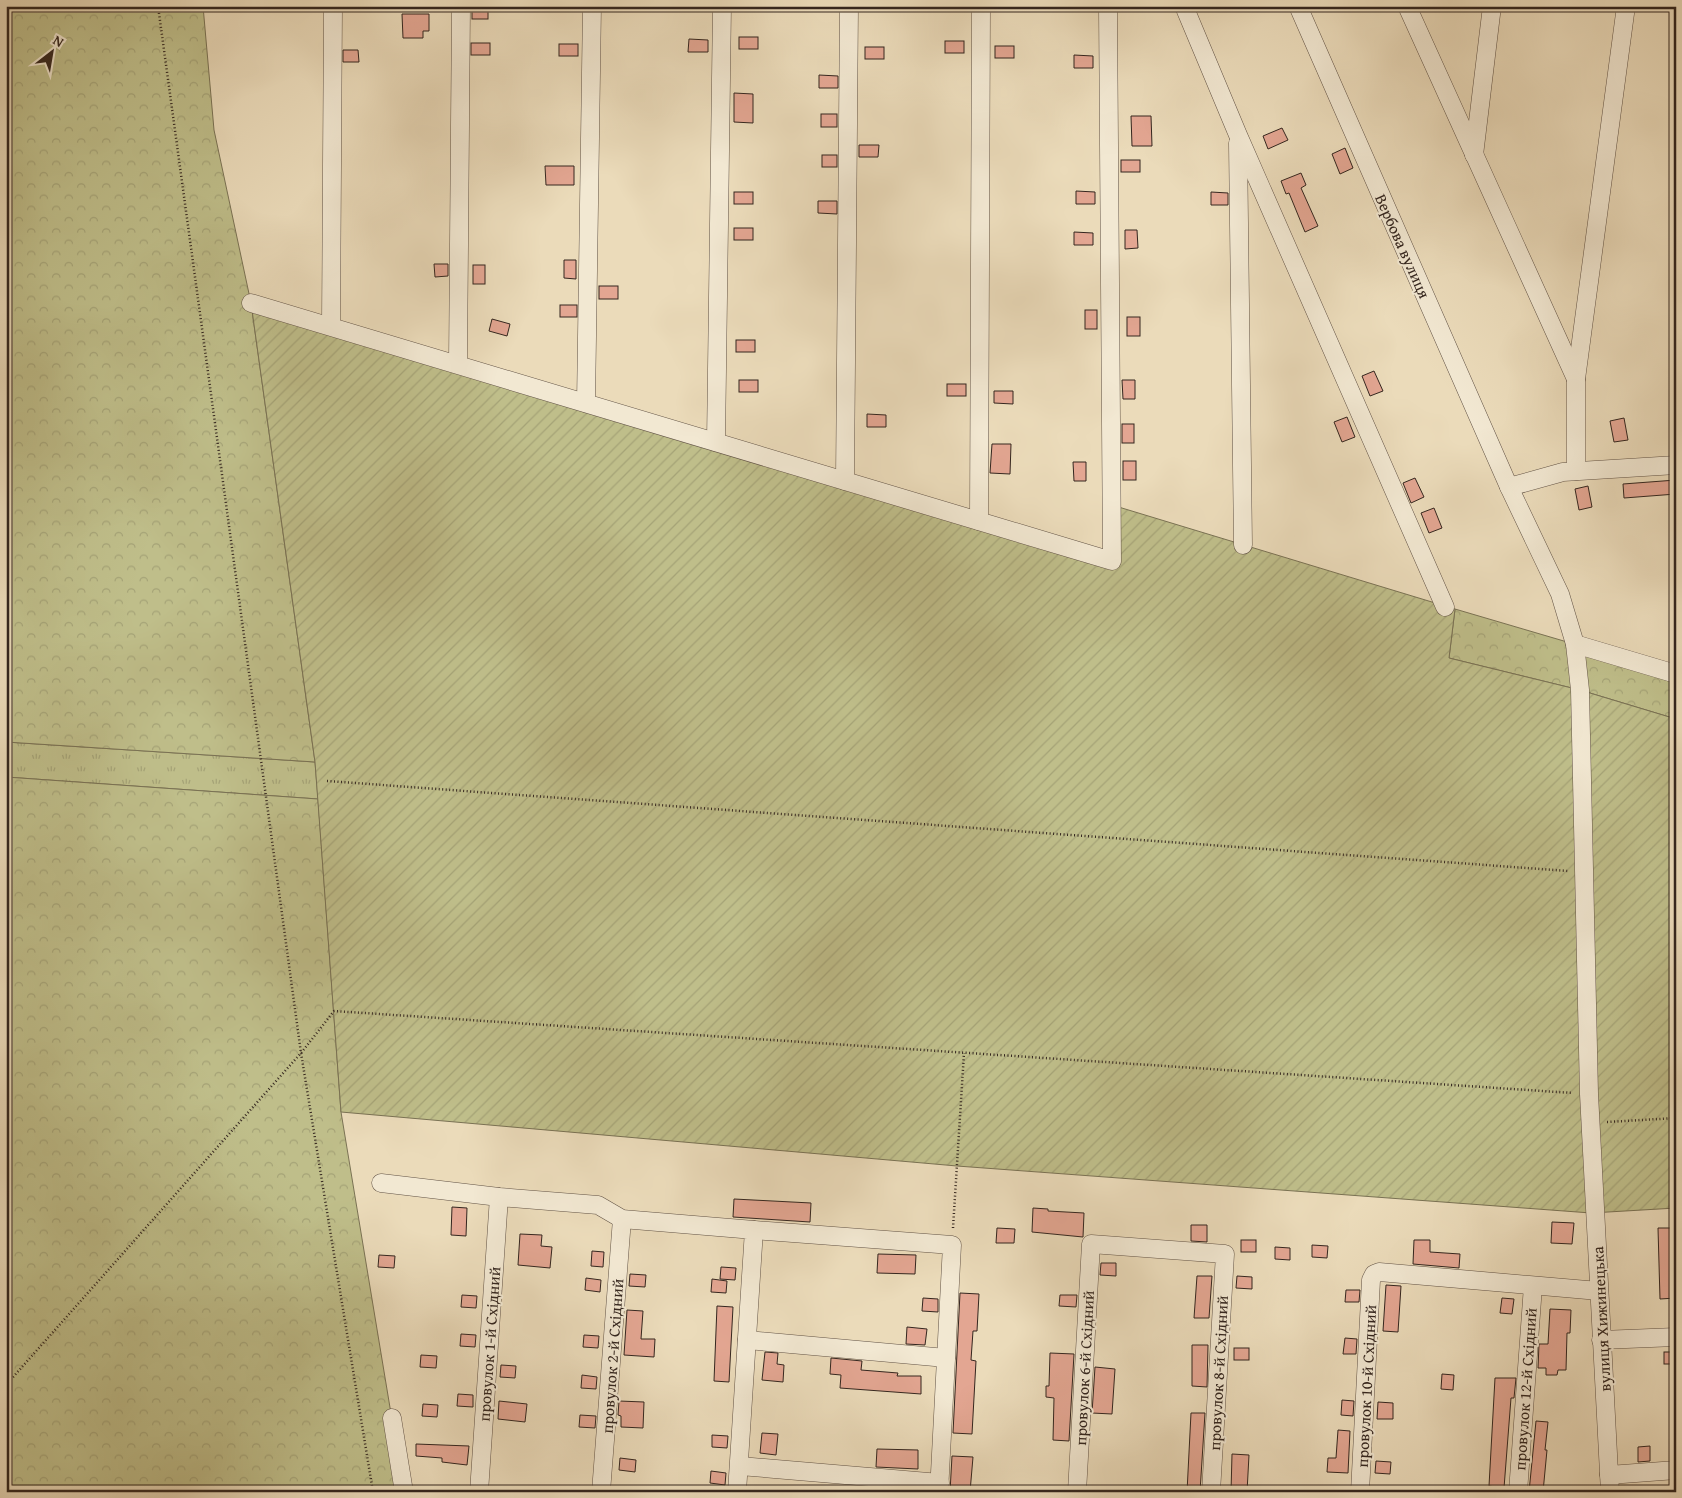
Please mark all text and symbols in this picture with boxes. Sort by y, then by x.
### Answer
north arrow [28,28,78,78]
text: N [50,30,68,52]
street label: Вербова вулиця [1369,190,1437,302]
street label: вулиця Хижинецька [1585,1246,1617,1392]
street label: провулок 1-й Східний [472,1265,506,1422]
street label: провулок 2-й Східний [595,1277,629,1434]
street label: провулок 6-й Східний [1068,1289,1100,1446]
street label: провулок 8-й Східний [1202,1294,1234,1451]
street label: провулок 10-й Східний [1350,1304,1382,1468]
street label: провулок 12-й Східний [1507,1306,1543,1471]

